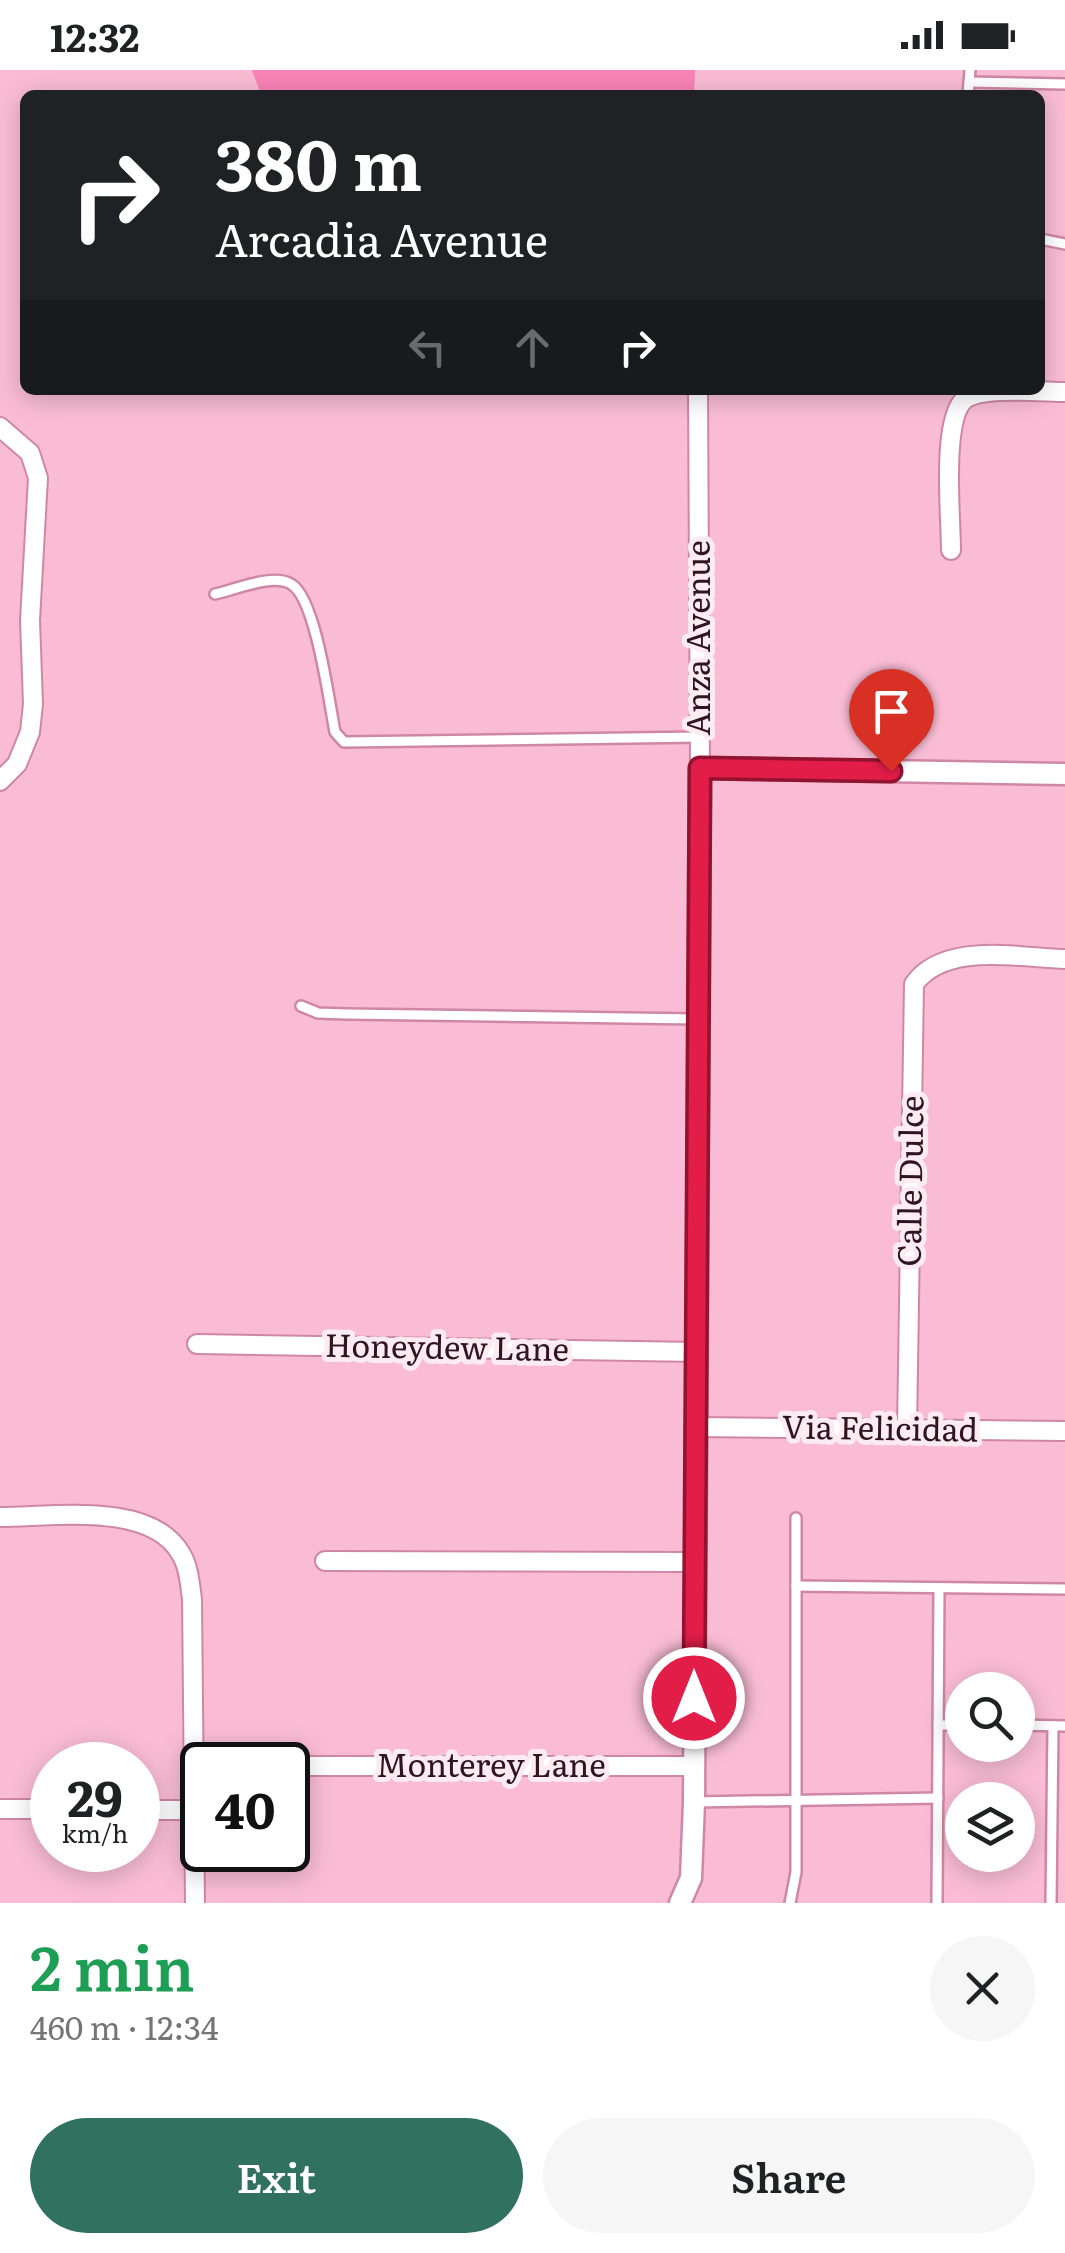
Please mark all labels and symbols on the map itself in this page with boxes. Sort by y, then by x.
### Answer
street label: Anza Avenue [672,540,720,736]
pin [849,669,934,772]
street label: Calle Dulce [883,1095,933,1267]
street label: Honeydew Lane [325,1319,570,1371]
street label: Via Felicidad [782,1400,979,1452]
position arrow [642,1646,746,1750]
street label: Monterey Lane [376,1739,606,1787]
speed limit sign: 40 [180,1742,310,1872]

